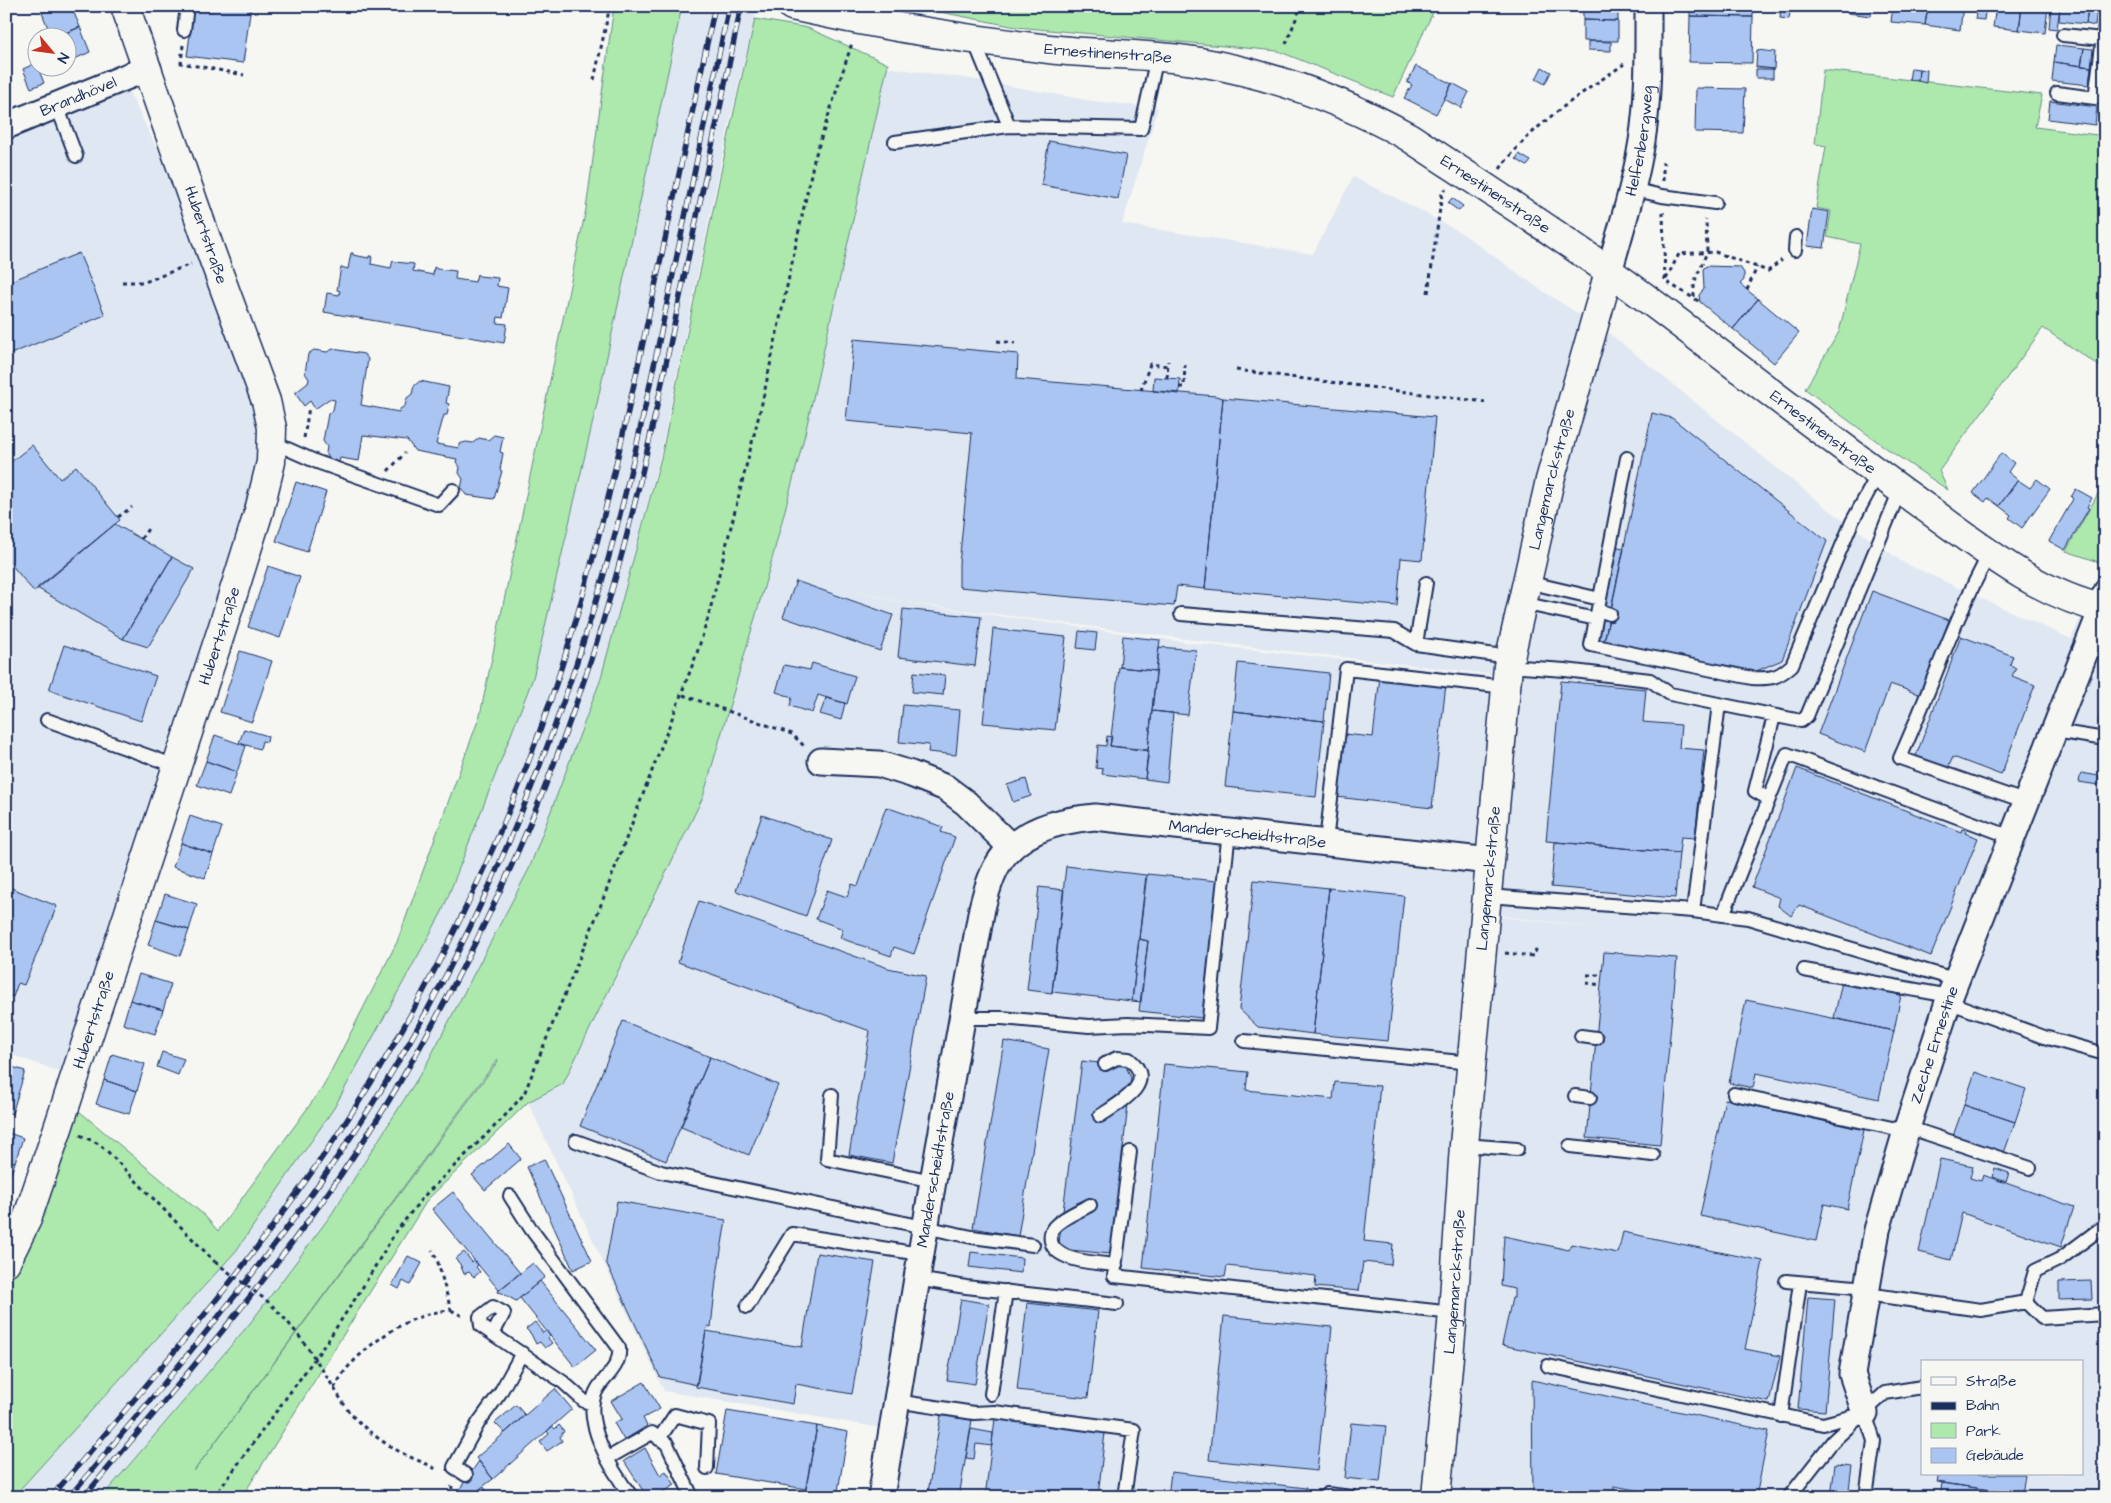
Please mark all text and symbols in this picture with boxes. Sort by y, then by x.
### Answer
north arrow [28,28,78,78]
street label: Ernestinenstraße [1043,38,1173,69]
text: N [52,49,73,67]
street label: Brandhövel [37,71,120,122]
street label: Helfenbergweg [1620,85,1659,198]
street label: Ernestinenstraße [1436,150,1555,239]
street label: Hubertstraße [179,183,233,287]
street label: Ernestinenstraße [1765,385,1881,479]
street label: Langemarckstraße [1524,406,1581,552]
street label: Hubertstraße [193,584,246,688]
street label: Langemarckstraße [1471,805,1506,951]
street label: Manderscheidtstraße [1167,814,1328,854]
street label: Hubertstraße [67,967,120,1072]
street label: Zeche Ernestine [1905,982,1964,1107]
street label: Manderscheidtstraße [911,1089,960,1249]
street label: Langemarckstraße [1438,1208,1471,1355]
legend [1921,1360,2084,1476]
text: Straße [1966,1371,2016,1392]
text: Bahn [1966,1395,2000,1416]
text: Park [1966,1421,2001,1442]
text: Gebäude [1966,1445,2024,1466]

